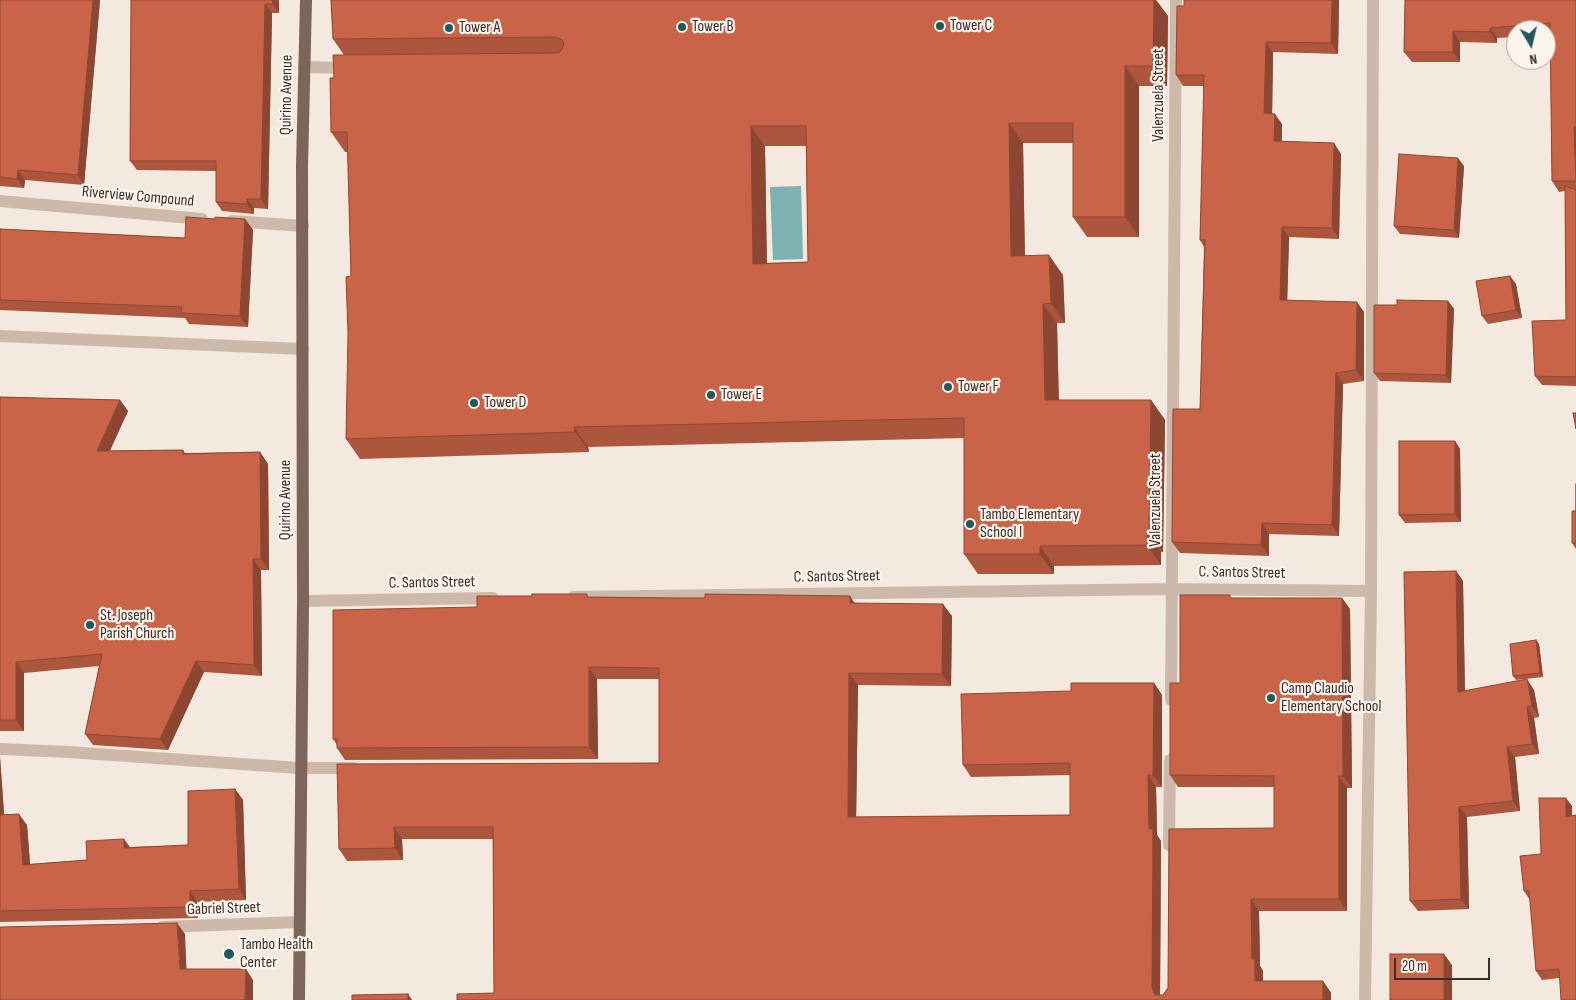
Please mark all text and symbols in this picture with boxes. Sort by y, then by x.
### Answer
place label: Tower C [950,16,992,36]
place label: Tower B [692,17,734,37]
place label: Tower A [459,18,500,38]
marker: Tower C [934,20,946,32]
north arrow [1506,20,1556,70]
marker: Tower B [676,21,688,33]
marker: Tower A [443,22,455,34]
street label: Valenzuela Street [1149,48,1169,142]
text: N [1528,50,1538,68]
street label: Quirino Avenue [277,55,297,135]
street label: Riverview Compound [81,183,195,211]
place label: Tower F [958,377,999,397]
marker: Tower F [942,381,954,393]
place label: Tower E [721,385,762,405]
marker: Tower E [705,389,717,401]
place label: Tower D [484,393,526,413]
marker: Tower D [468,397,480,409]
street label: Valenzuela Street [1146,453,1166,547]
street label: Quirino Avenue [276,460,296,540]
place label: Tambo Elementary School I [980,505,1079,543]
marker: Tambo Elementary School I [964,518,976,530]
street label: C. Santos Street [1199,563,1285,583]
street label: C. Santos Street [794,567,880,587]
street label: C. Santos Street [389,573,475,593]
place label: St. Joseph Parish Church [100,606,174,644]
marker: St. Joseph Parish Church [84,619,96,631]
place label: Camp Claudio Elementary School [1281,679,1381,717]
marker: Camp Claudio Elementary School [1265,692,1277,704]
street label: Gabriel Street [187,898,261,920]
place label: Tambo Health Center [240,935,313,973]
marker: Tambo Health Center [222,947,236,961]
scale bar [1396,948,1492,980]
text: 20 m [1402,957,1427,976]

